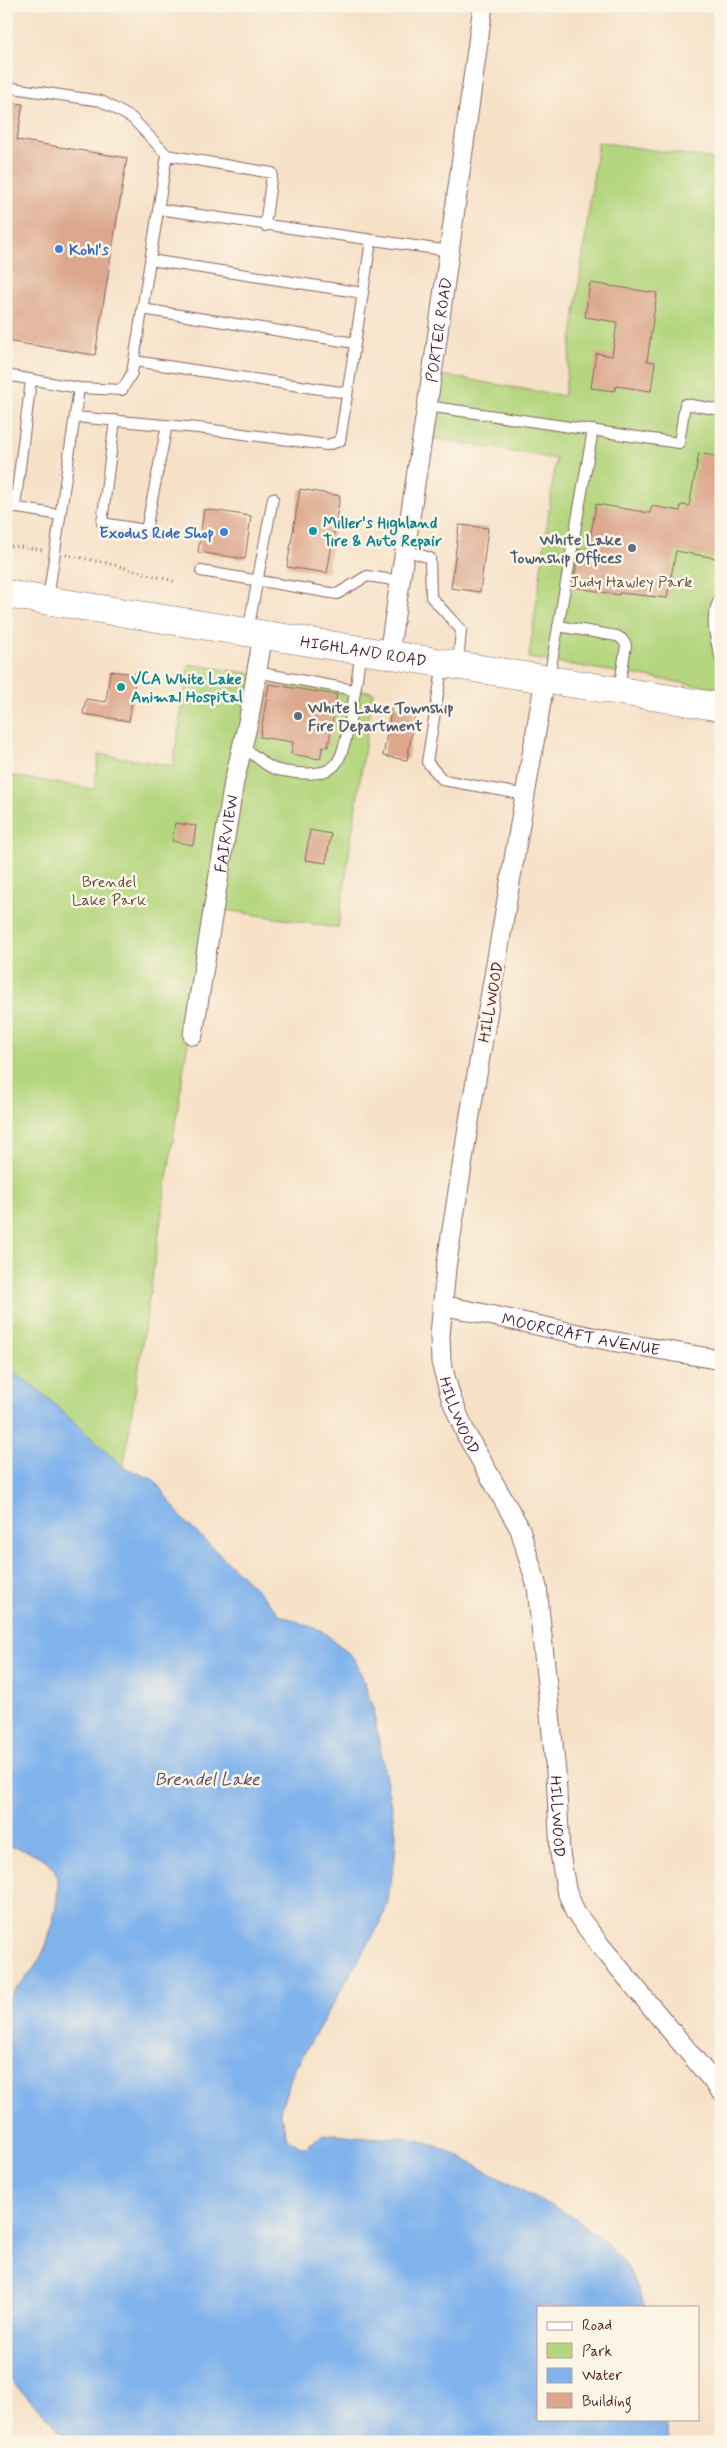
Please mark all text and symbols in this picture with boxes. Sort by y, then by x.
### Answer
place label: Kohl's [69,240,110,261]
marker: Kohl's [53,243,65,255]
street label: PORTER ROAD [422,276,457,384]
place label: Miller's Highland Tire & Auto Repair [323,513,442,552]
place label: Exodus Ride Shop [99,523,214,544]
marker: Miller's Highland Tire & Auto Repair [307,525,319,537]
marker: Exodus Ride Shop [218,526,230,538]
place label: White Lake Township Offices [510,530,622,569]
marker: White Lake Township Offices [626,542,638,554]
park label: Judy Hawley Park [570,572,692,593]
street label: HIGHLAND ROAD [299,632,428,672]
place label: VCA White Lake Animal Hospital [131,669,243,708]
marker: VCA White Lake Animal Hospital [115,681,127,693]
place label: White Lake Township Fire Department [307,698,454,737]
marker: White Lake Township Fire Department [292,710,304,722]
street label: FAIRVIEW [211,794,244,874]
park label: Brendel Lake Park [72,872,146,911]
street label: HILLWOOD [474,960,509,1044]
street label: MOORCRAFT AVENUE [500,1309,661,1361]
street label: HILLWOOD [434,1374,484,1458]
water label: Brendel Lake [154,1768,261,1792]
street label: HILLWOOD [544,1775,569,1858]
legend [537,2306,700,2420]
text: Road [582,2316,612,2336]
text: Park [582,2342,612,2362]
text: Water [582,2366,622,2386]
text: Building [582,2392,632,2413]

